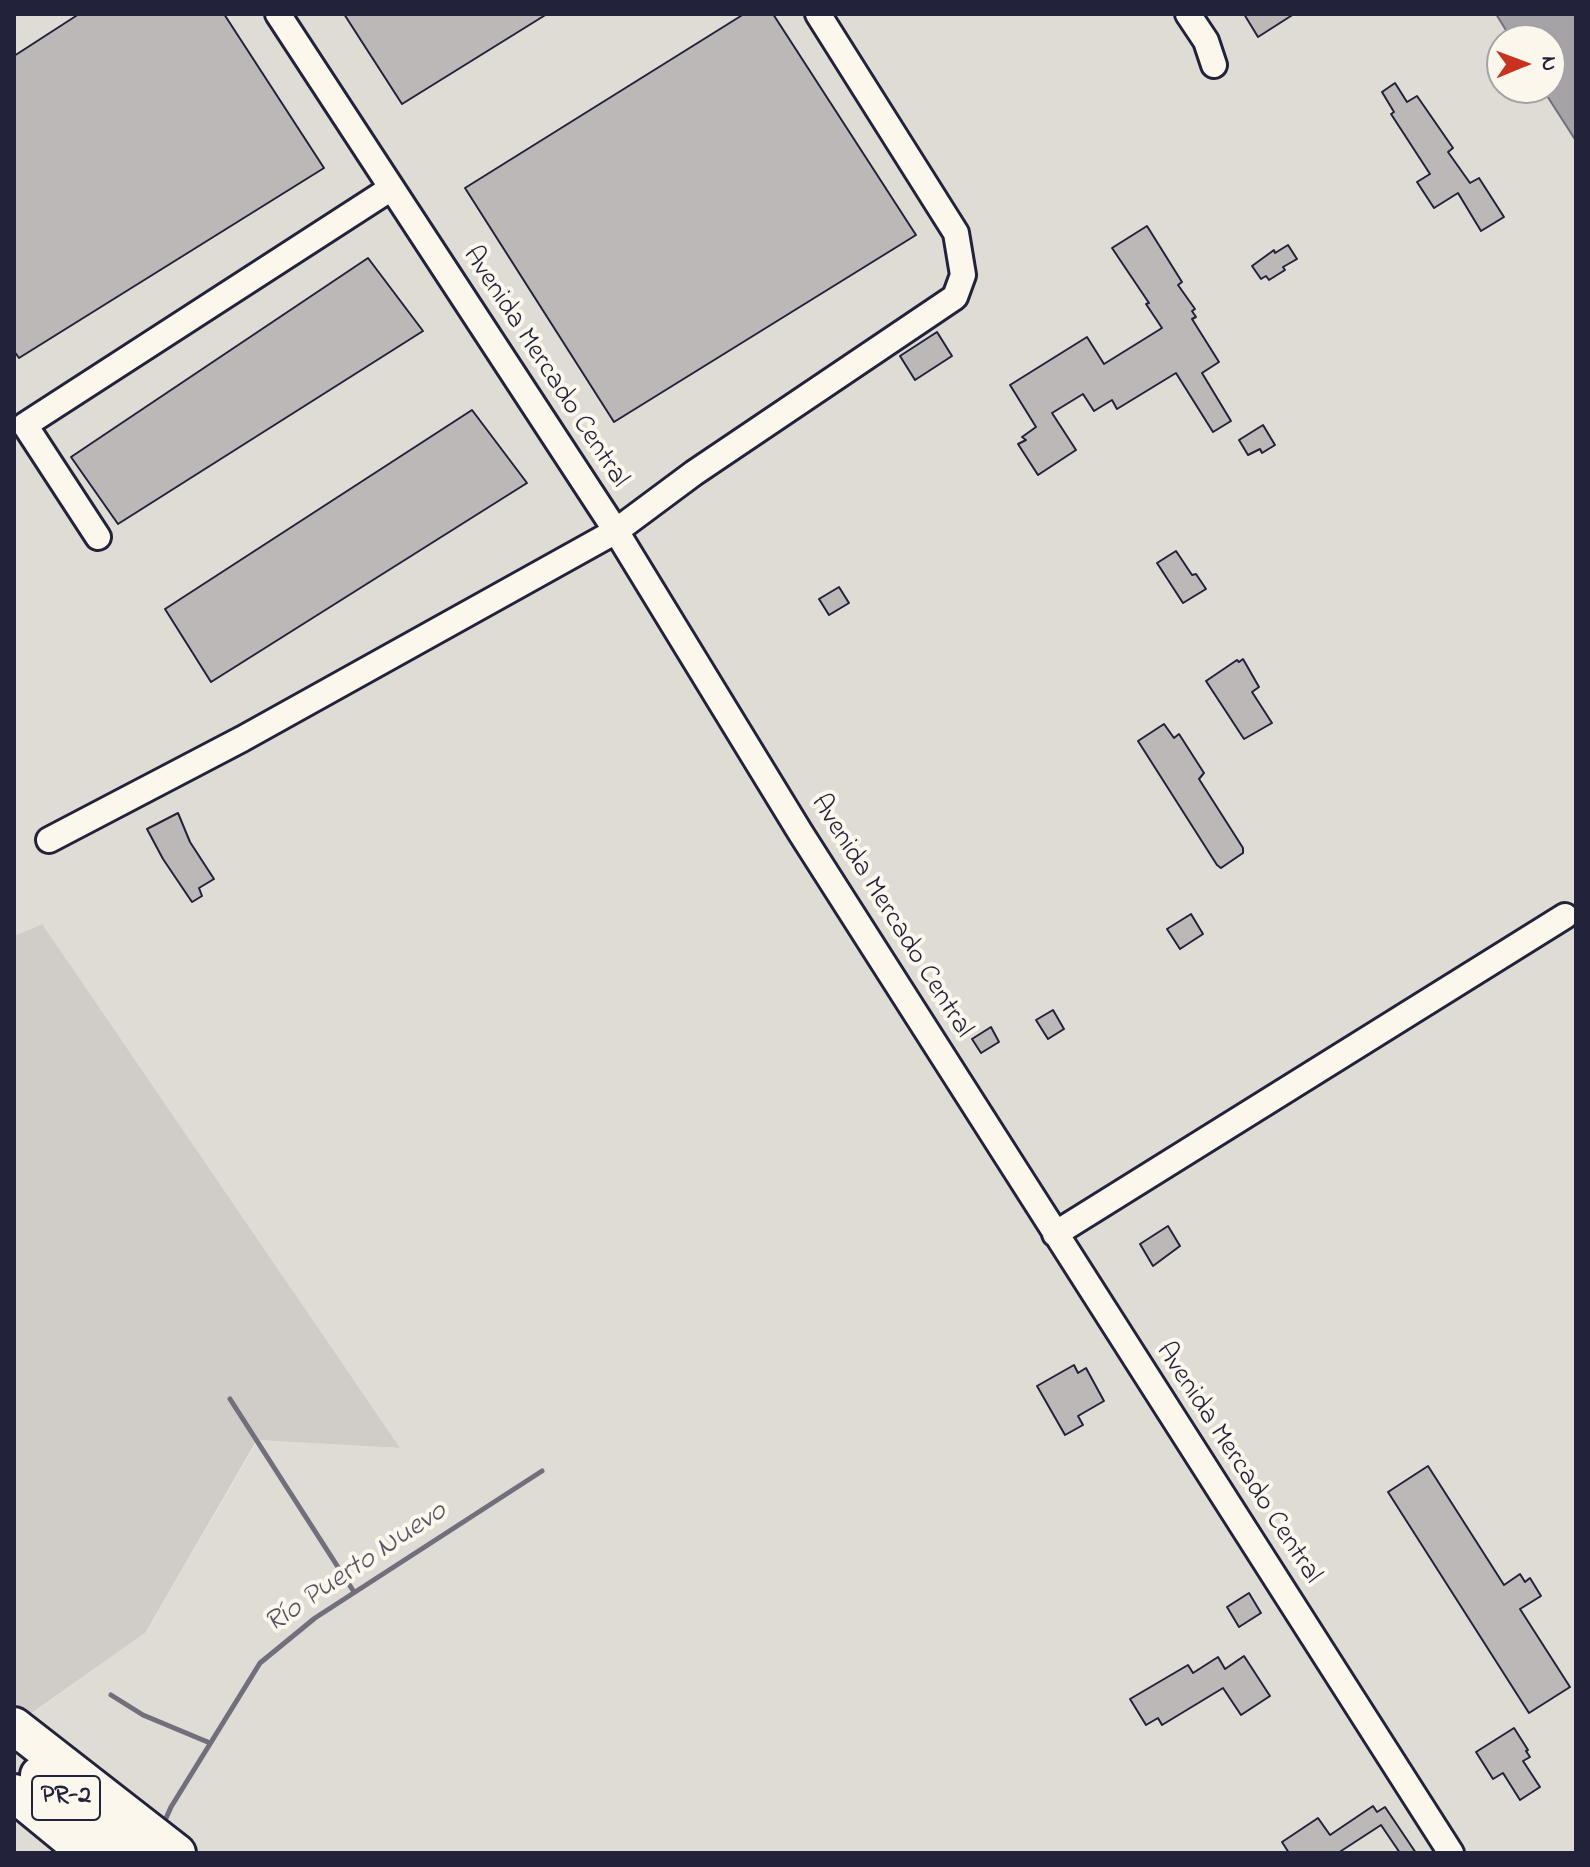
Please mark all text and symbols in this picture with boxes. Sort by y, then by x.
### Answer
north arrow [1486,24,1566,104]
text: N [1532,56,1564,71]
street label: Avenida Mercado Central [453,241,635,495]
street label: Avenida Mercado Central [801,789,979,1045]
street label: Avenida Mercado Central [1146,1337,1328,1591]
water label: Río Puerto Nuevo [259,1495,455,1643]
road number: PR-2 [32,1776,100,1820]

